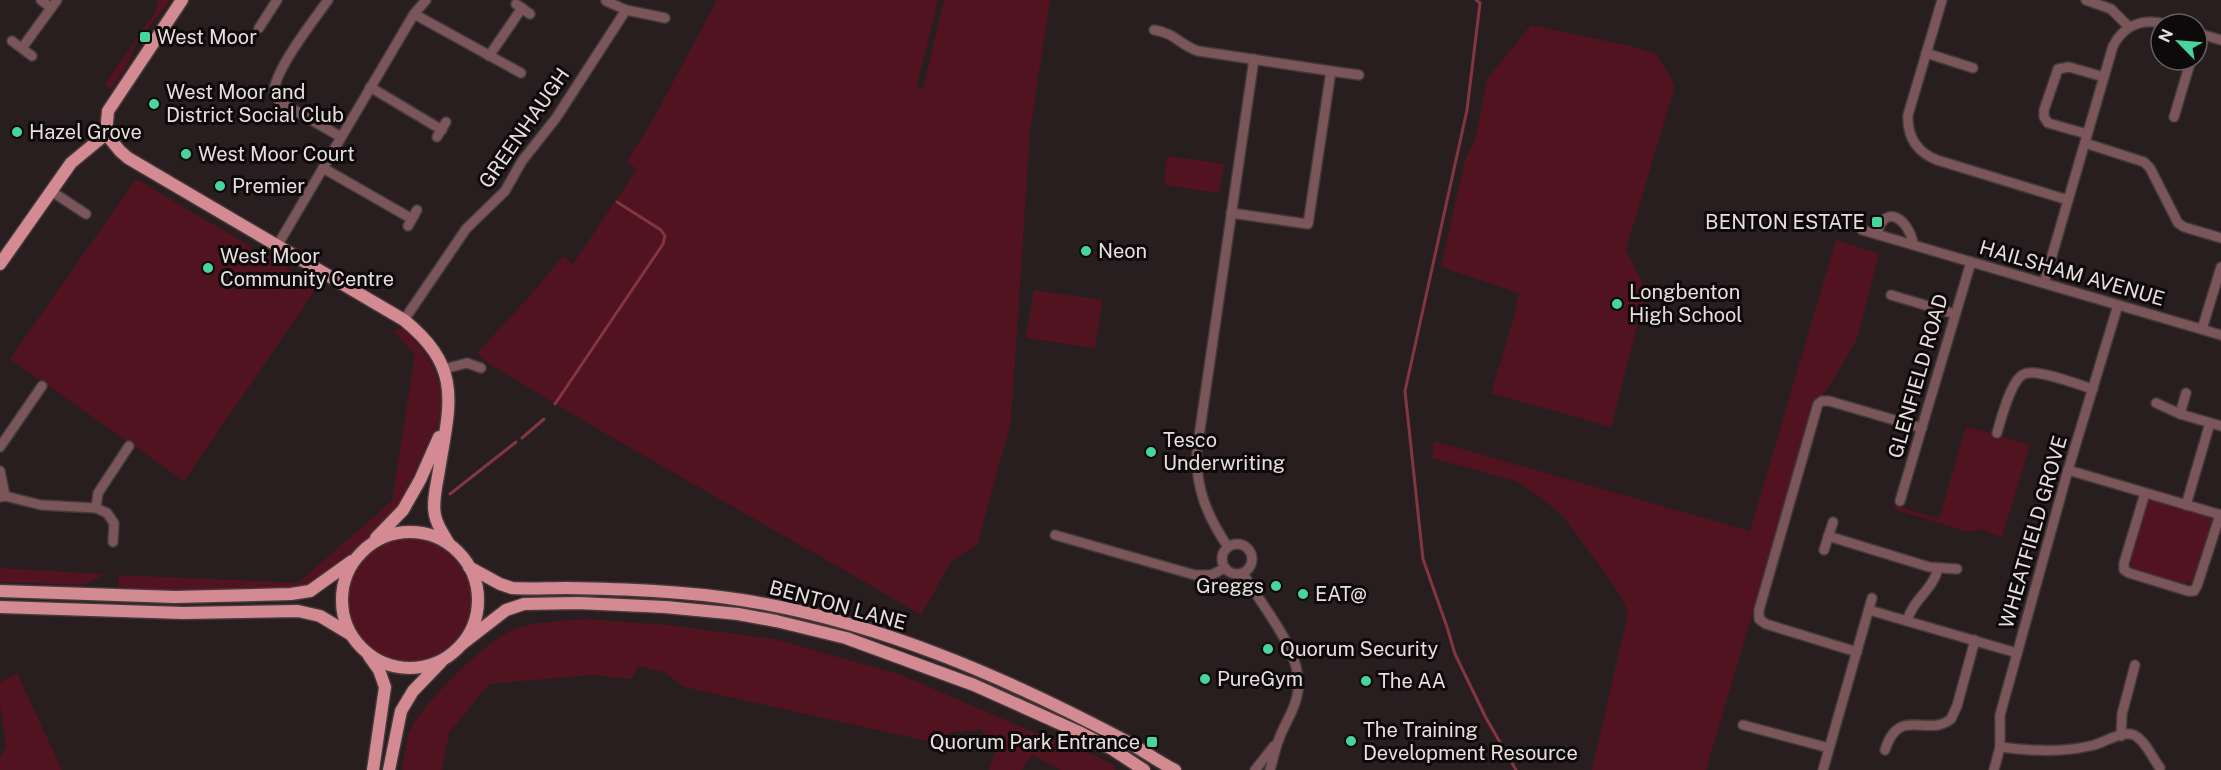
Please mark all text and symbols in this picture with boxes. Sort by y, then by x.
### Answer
north arrow [2149,12,2209,72]
place label: West Moor [157,25,257,49]
text: N [2155,26,2177,46]
marker: West Moor [138,30,152,44]
street label: GREENHAUGH [474,63,574,193]
place label: West Moor and District Social Club [166,80,344,127]
marker: West Moor and District Social Club [147,97,161,111]
place label: Hazel Grove [29,120,142,144]
marker: Hazel Grove [10,125,24,139]
place label: West Moor Court [198,142,355,166]
marker: West Moor Court [179,147,193,161]
place label: Premier [232,174,305,198]
marker: Premier [213,179,227,193]
place label: BENTON ESTATE [1705,210,1865,234]
marker: BENTON ESTATE [1870,215,1884,229]
street label: HAILSHAM AVENUE [1977,235,2167,311]
place label: Neon [1098,239,1147,263]
place label: West Moor Community Centre [220,244,394,291]
marker: Neon [1079,244,1093,258]
marker: West Moor Community Centre [201,261,215,275]
place label: Longbenton High School [1629,280,1742,327]
street label: GLENFIELD ROAD [1883,291,1953,461]
marker: Longbenton High School [1610,297,1624,311]
place label: Tesco Underwriting [1163,428,1285,475]
street label: WHEATFIELD GROVE [1994,433,2072,631]
marker: Tesco Underwriting [1144,445,1158,459]
place label: Greggs [1196,574,1264,598]
street label: BENTON LANE [767,575,909,635]
marker: Greggs [1269,579,1283,593]
place label: EAT@ [1315,582,1367,606]
marker: EAT@ [1296,587,1310,601]
place label: Quorum Security [1280,637,1438,661]
marker: Quorum Security [1261,642,1275,656]
place label: PureGym [1217,667,1303,691]
place label: The AA [1378,669,1446,693]
marker: PureGym [1198,672,1212,686]
marker: The AA [1359,674,1373,688]
place label: The Training Development Resource [1363,718,1578,765]
place label: Quorum Park Entrance [930,730,1140,754]
marker: The Training Development Resource [1344,734,1358,748]
marker: Quorum Park Entrance [1145,735,1159,749]

